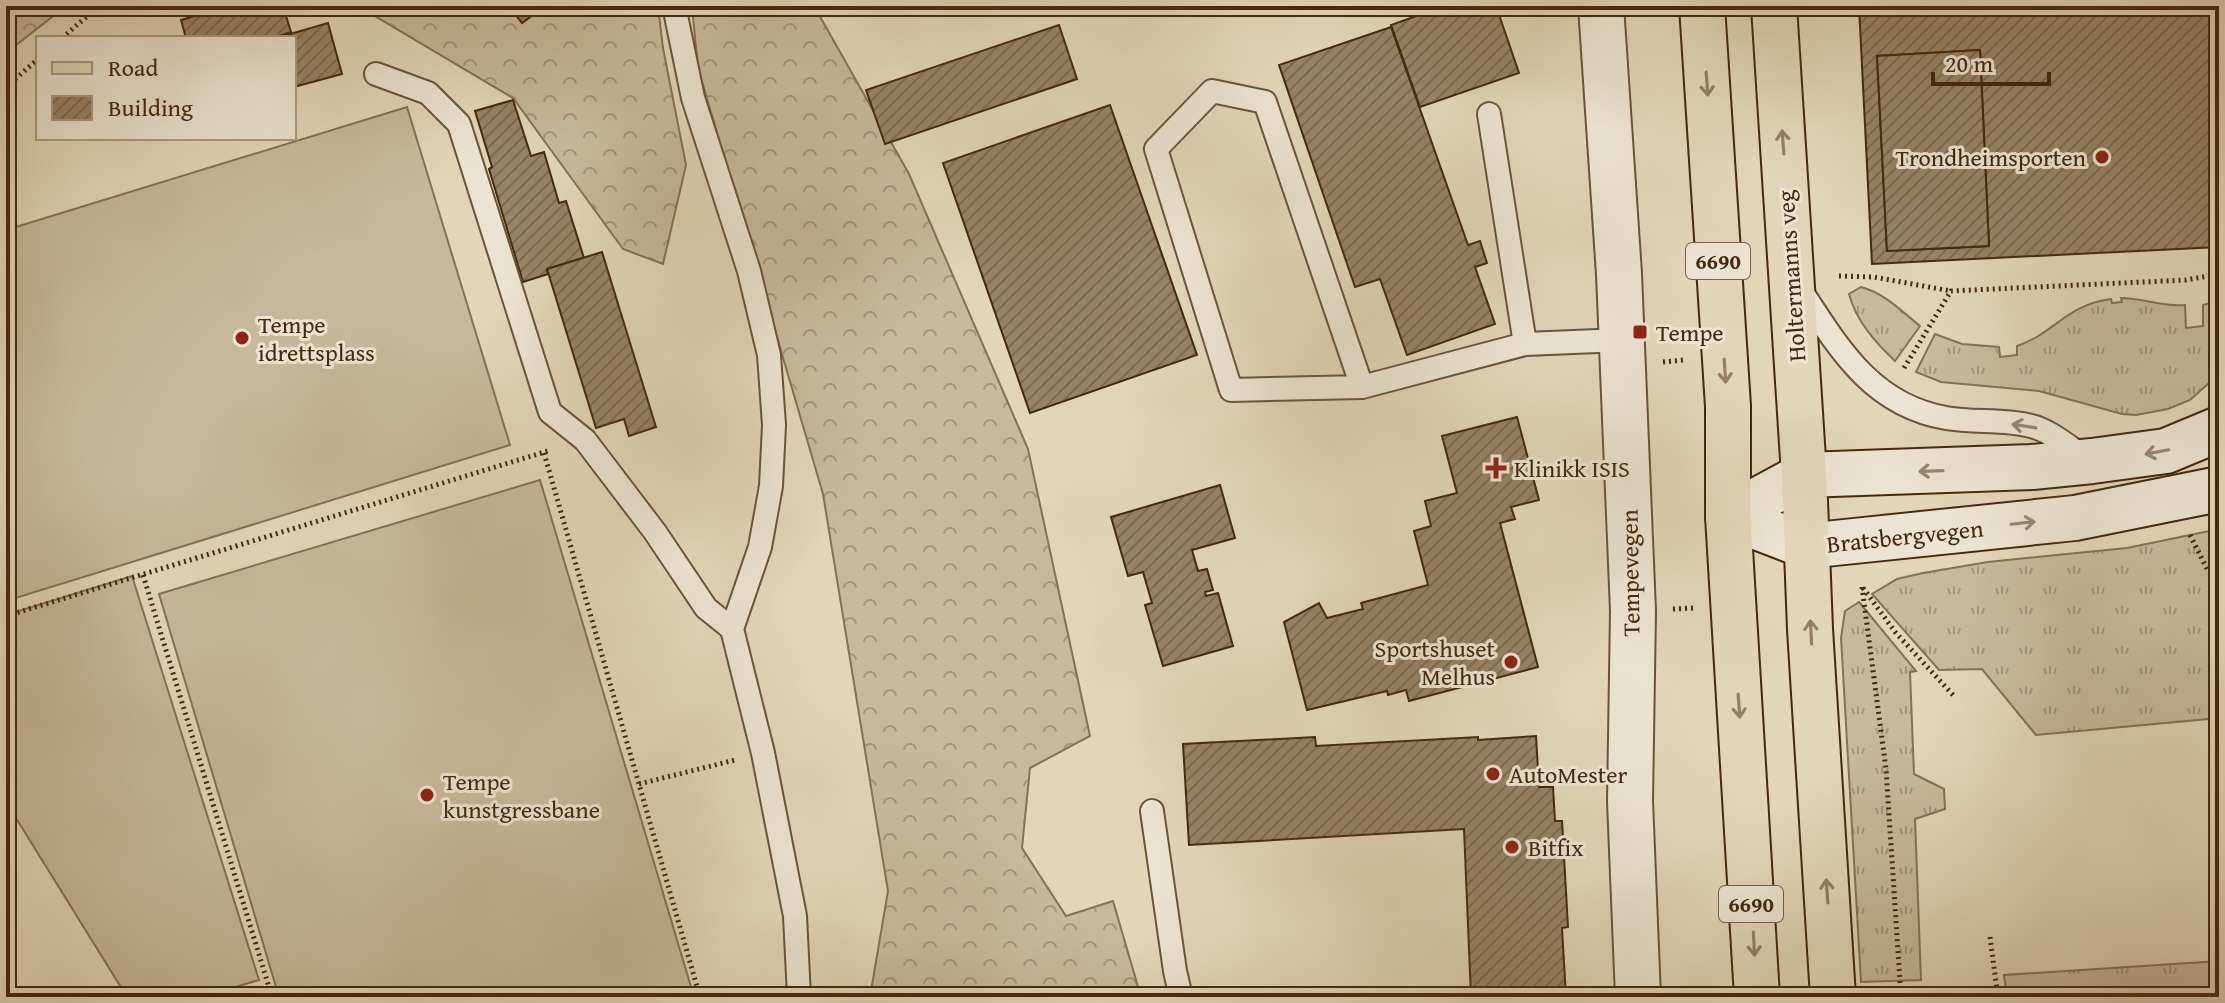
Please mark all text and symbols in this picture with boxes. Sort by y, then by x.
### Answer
legend [36,36,296,140]
scale bar [1933,36,2049,86]
text: 20 m [1945,46,1993,81]
text: Road [108,50,158,85]
one-way arrow [1700,70,1715,97]
text: Building [108,90,193,125]
one-way arrow [1775,129,1790,156]
place label: Trondheimsporten [1896,140,2087,175]
marker: Trondheimsporten [2093,148,2111,166]
street label: Holtermanns veg [1768,189,1814,363]
road number: 6690 [1686,243,1750,279]
place label: Tempe idrettsplass [258,307,375,370]
place label: Tempe [1656,315,1724,350]
marker: Tempe [1631,323,1649,341]
marker: Tempe idrettsplass [233,329,251,347]
one-way arrow [1718,357,1733,384]
one-way arrow [2011,418,2037,433]
one-way arrow [2145,445,2171,460]
place label: Klinikk ISIS [1514,451,1630,486]
marker: Klinikk ISIS [1485,457,1507,479]
one-way arrow [1918,463,1945,478]
street label: Tempevegen [1611,509,1649,637]
street label: Bratsbergvegen [1825,510,1986,562]
one-way arrow [2009,516,2036,531]
one-way arrow [1803,619,1818,646]
place label: Sportshuset Melhus [1374,631,1496,694]
marker: Sportshuset Melhus [1502,653,1520,671]
one-way arrow [1732,692,1747,719]
place label: AutoMester [1509,757,1627,792]
place label: Tempe kunstgressbane [443,764,600,827]
marker: AutoMester [1484,765,1502,783]
marker: Tempe kunstgressbane [418,786,436,804]
place label: Bitfix [1528,830,1584,865]
marker: Bitfix [1503,838,1521,856]
one-way arrow [1819,878,1834,905]
road number: 6690 [1719,886,1783,922]
one-way arrow [1746,930,1761,957]

